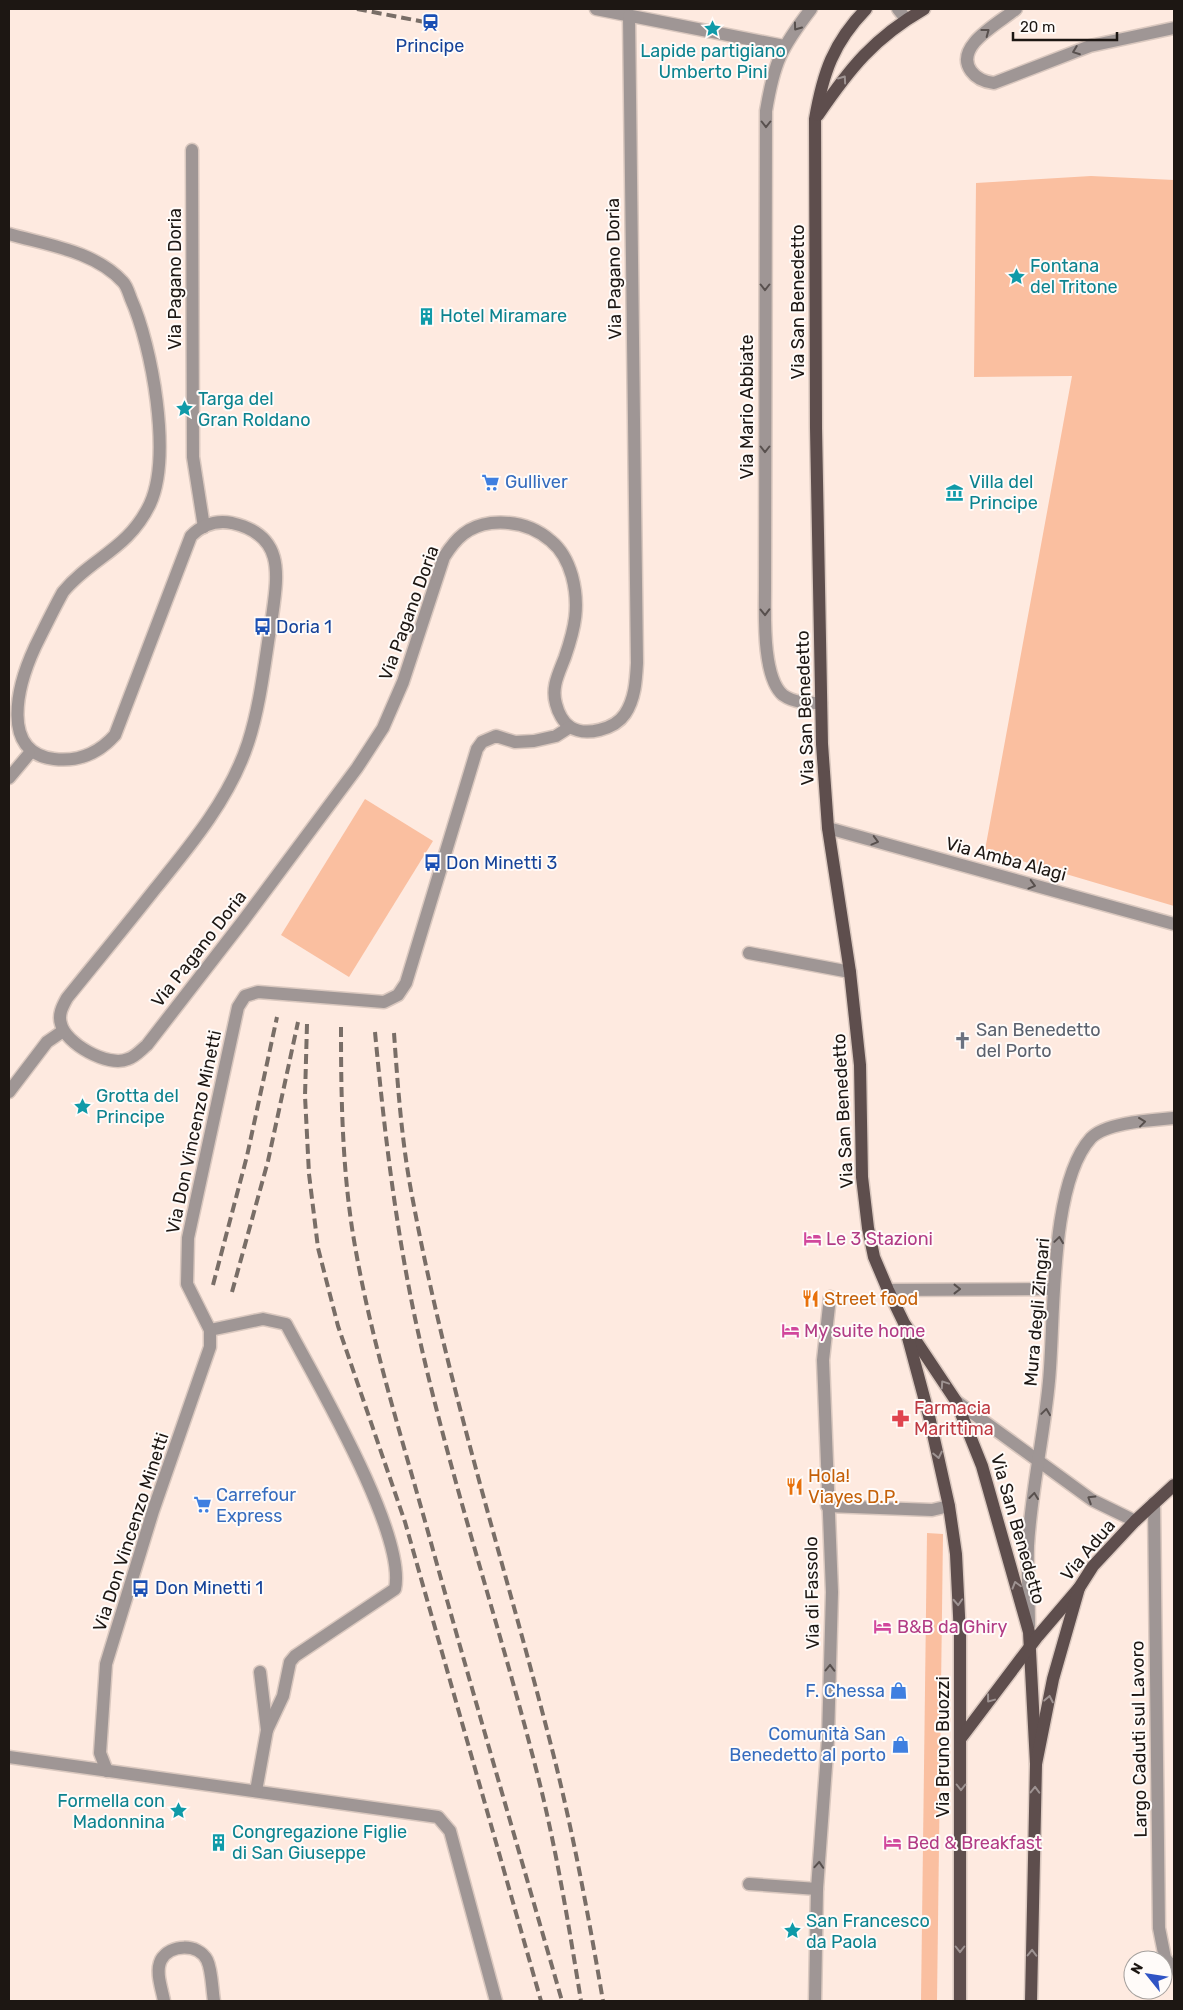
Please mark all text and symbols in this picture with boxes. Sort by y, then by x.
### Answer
scale bar [1013,10,1117,42]
station icon: Principe [420,13,440,33]
place icon: Lapide partigiano Umberto Pini [703,18,723,38]
text: 20 m [1020,18,1055,36]
one-way arrow [794,21,803,31]
one-way arrow [980,29,990,38]
place label: Principe [396,35,464,57]
place label: Lapide partigiano Umberto Pini [640,40,786,83]
one-way arrow [1072,45,1081,56]
one-way arrow [837,75,846,84]
one-way arrow [761,120,771,128]
street label: Via Pagano Doria [602,198,626,340]
street label: Via Pagano Doria [164,208,186,350]
street label: Via San Benedetto [787,224,809,380]
place label: Fontana del Tritone [1030,255,1118,298]
place icon: Fontana del Tritone [1006,266,1026,286]
one-way arrow [760,283,770,291]
place label: Hotel Miramare [440,305,567,327]
building icon: Hotel Miramare [416,306,436,326]
street label: Via Mario Abbiate [736,335,758,479]
place label: Targa del Gran Roldano [198,388,310,431]
place icon: Targa del Gran Roldano [174,399,194,419]
one-way arrow [759,445,770,453]
place label: Gulliver [505,471,568,493]
place label: Villa del Principe [969,471,1038,514]
supermarket icon: Gulliver [481,472,501,492]
museum icon: Villa del Principe [945,482,965,502]
street label: Via Pagano Doria [374,543,444,683]
one-way arrow [760,608,770,616]
place label: Doria 1 [276,616,332,638]
bus stop icon: Doria 1 [252,617,272,637]
street label: Via San Benedetto [791,630,819,786]
street label: Via Amba Alagi [943,832,1069,886]
one-way arrow [870,836,879,846]
place label: Don Minetti 3 [446,852,557,874]
bus stop icon: Don Minetti 3 [422,853,442,873]
one-way arrow [1027,879,1035,889]
street label: Via Pagano Doria [147,886,251,1012]
place label: San Benedetto del Porto [976,1019,1101,1062]
street label: Via Don Vincenzo Minetti [162,1028,226,1236]
church icon: San Benedetto del Porto [952,1030,972,1050]
street label: Via San Benedetto [828,1033,858,1189]
place label: Grotta del Principe [96,1085,179,1128]
place icon: Grotta del Principe [72,1096,92,1116]
one-way arrow [1138,1117,1146,1128]
place label: Le 3 Stazioni [826,1228,933,1250]
hotel icon: Le 3 Stazioni [802,1229,822,1249]
one-way arrow [1053,1236,1064,1244]
street label: Mura degli Zingari [1020,1237,1054,1387]
one-way arrow [953,1284,961,1294]
place label: Street food [824,1288,918,1310]
restaurant icon: Street food [800,1289,820,1309]
place label: My suite home [804,1320,925,1342]
hotel icon: My suite home [780,1321,800,1341]
one-way arrow [941,1380,950,1389]
place label: Farmacia Marittima [914,1397,994,1440]
pharmacy icon: Farmacia Marittima [890,1408,910,1428]
one-way arrow [1040,1408,1050,1416]
street label: Via Don Vincenzo Minetti [88,1430,174,1634]
one-way arrow [932,1450,943,1459]
street label: Via San Benedetto [986,1451,1050,1607]
place label: Hola! Viayes D.P. [808,1465,898,1508]
restaurant icon: Hola! Viayes D.P. [784,1476,804,1496]
place label: Carrefour Express [216,1484,296,1527]
one-way arrow [1028,1492,1039,1500]
supermarket icon: Carrefour Express [192,1495,212,1515]
one-way arrow [1088,1496,1097,1505]
street label: Via Adua [1056,1515,1120,1585]
street label: Via di Fassolo [800,1536,824,1650]
place label: Don Minetti 1 [155,1577,263,1599]
bus stop icon: Don Minetti 1 [131,1578,151,1598]
one-way arrow [1011,1582,1021,1590]
one-way arrow [953,1598,964,1606]
place label: B&B da Ghiry [897,1616,1007,1638]
hotel icon: B&B da Ghiry [873,1617,893,1637]
street label: Largo Caduti sul Lavoro [1126,1640,1152,1838]
one-way arrow [824,1664,835,1672]
street label: Via Bruno Buozzi [932,1676,954,1818]
place label: F. Chessa [805,1680,885,1702]
shop icon: F. Chessa [889,1681,909,1701]
one-way arrow [987,1693,995,1702]
one-way arrow [1043,1695,1053,1704]
place label: Comunità San Benedetto al porto [729,1723,886,1766]
shop icon: Comunità San Benedetto al porto [890,1734,910,1754]
one-way arrow [956,1783,966,1791]
one-way arrow [1030,1786,1040,1794]
place label: Formella con Madonnina [57,1790,165,1833]
place icon: Formella con Madonnina [169,1801,189,1821]
place label: Congregazione Figlie di San Giuseppe [232,1821,407,1864]
building icon: Congregazione Figlie di San Giuseppe [208,1832,228,1852]
place label: Bed & Breakfast [907,1832,1042,1854]
hotel icon: Bed & Breakfast [883,1833,903,1853]
one-way arrow [813,1861,824,1869]
place label: San Francesco da Paola [806,1910,930,1953]
place icon: San Francesco da Paola [782,1921,802,1941]
one-way arrow [955,1946,965,1953]
one-way arrow [1026,1948,1037,1956]
north arrow [1123,1950,1173,2000]
text: N [1127,1960,1147,1977]

